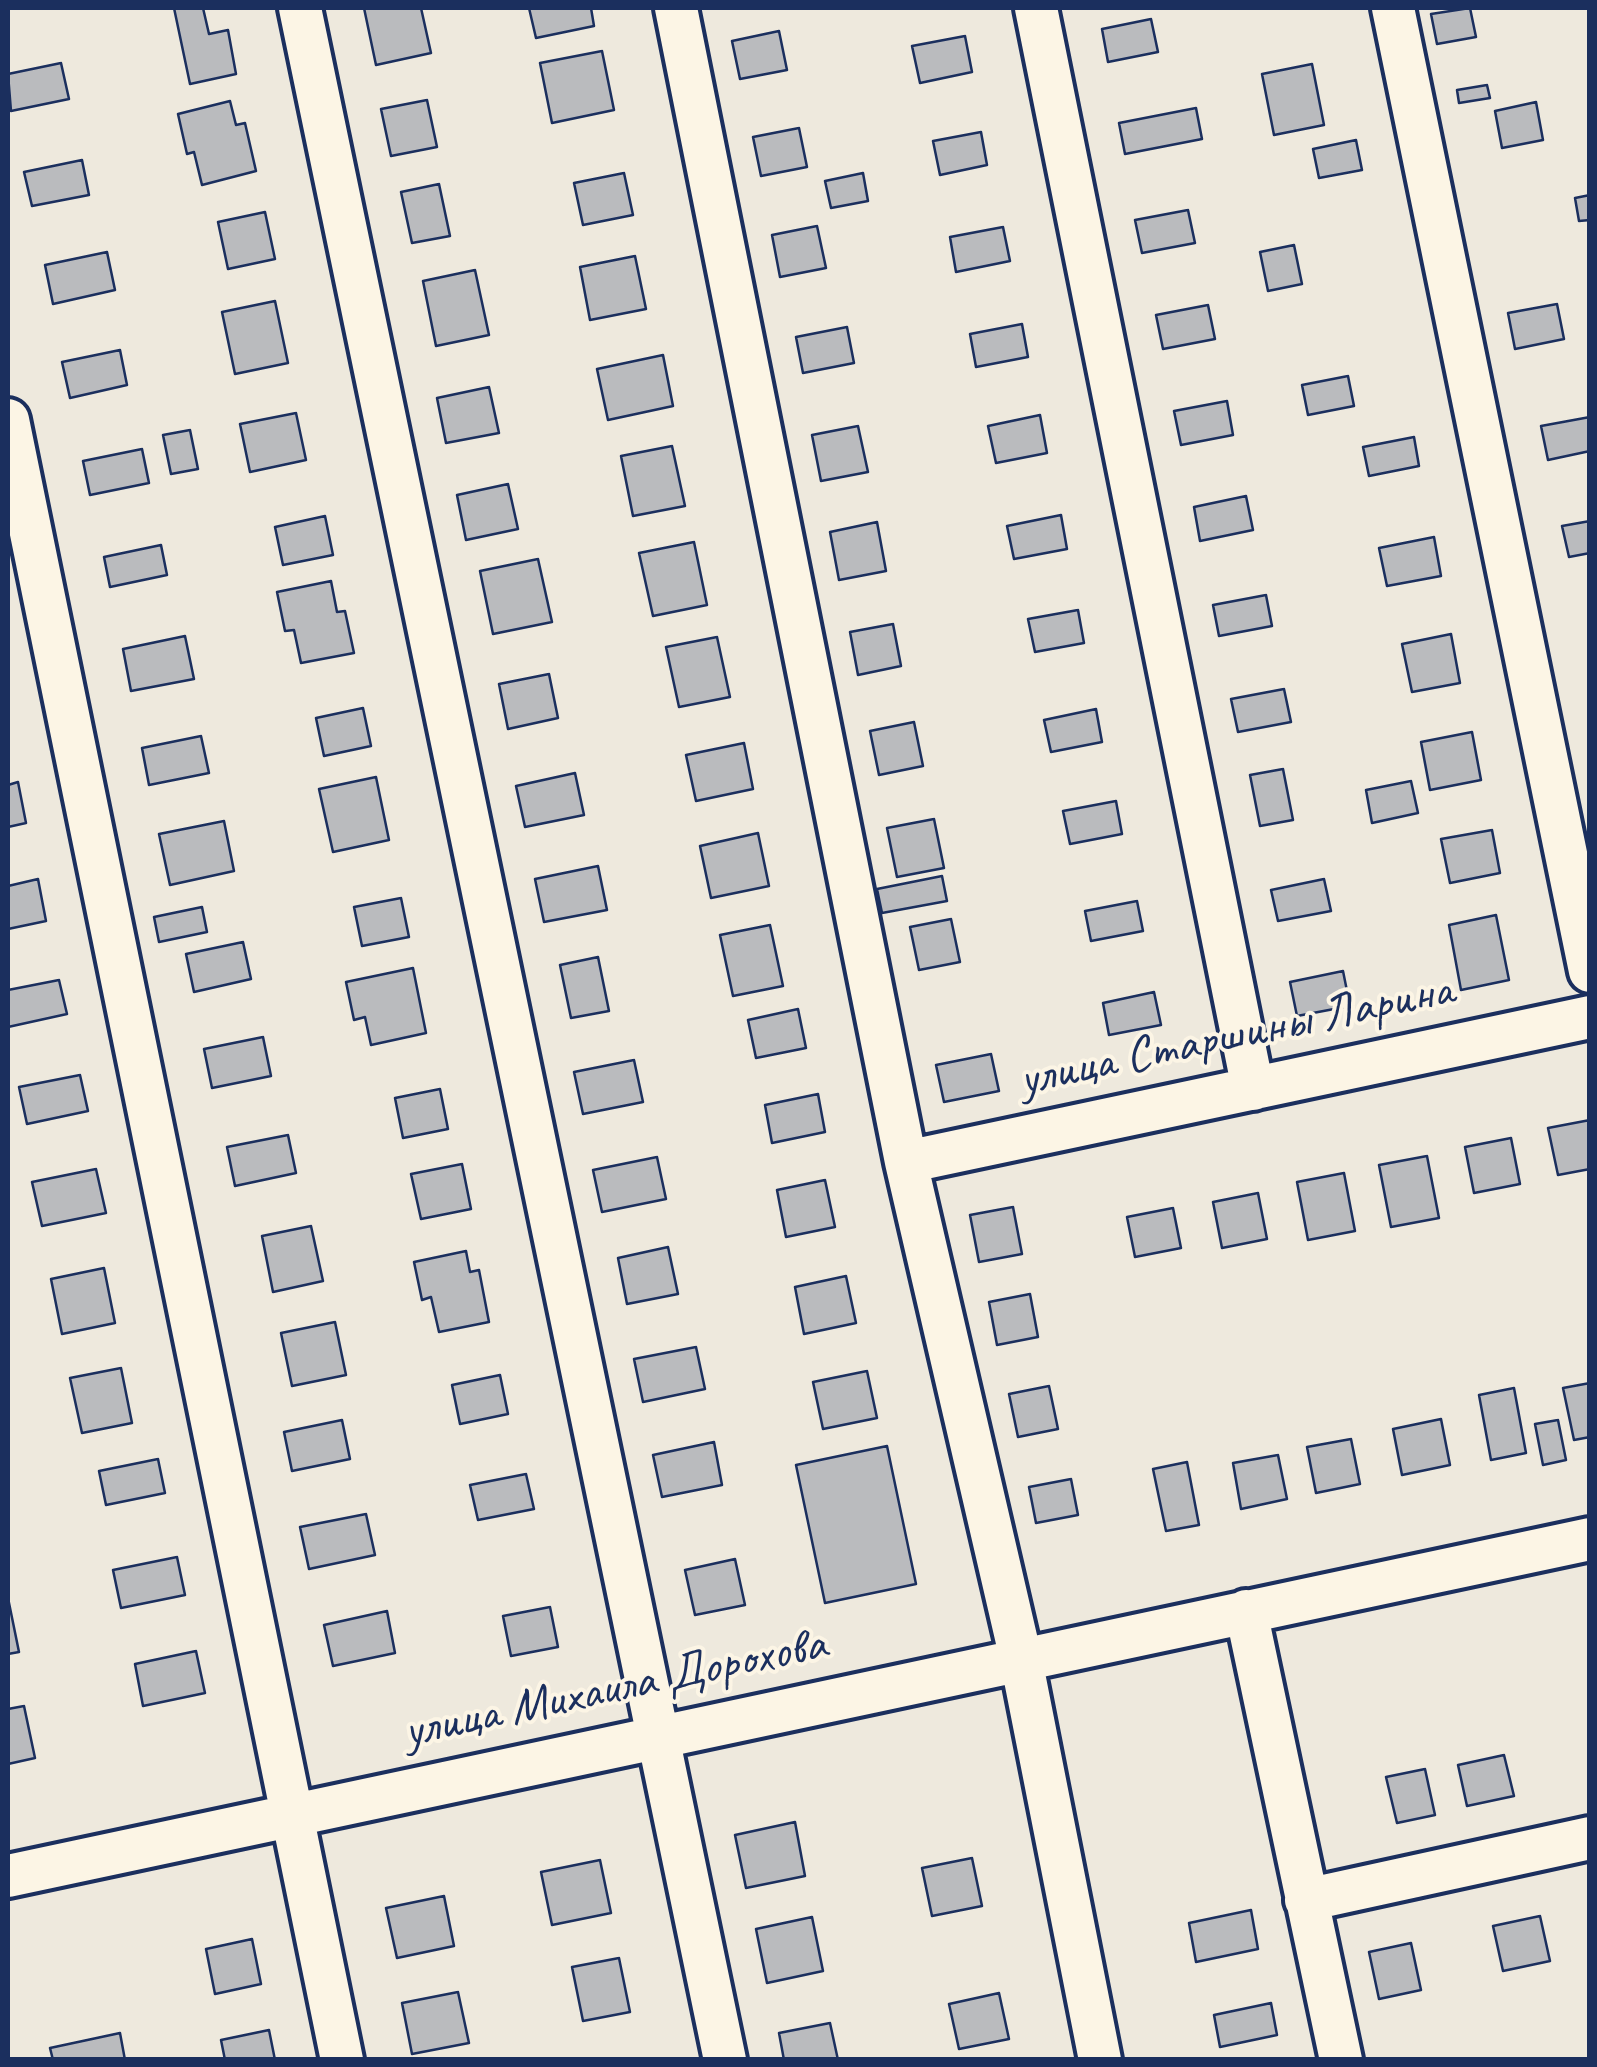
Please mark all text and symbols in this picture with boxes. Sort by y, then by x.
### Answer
street label: улица Старшины Ларина [1014,961,1458,1111]
street label: улица Михаила Дорохова [398,1615,832,1763]

